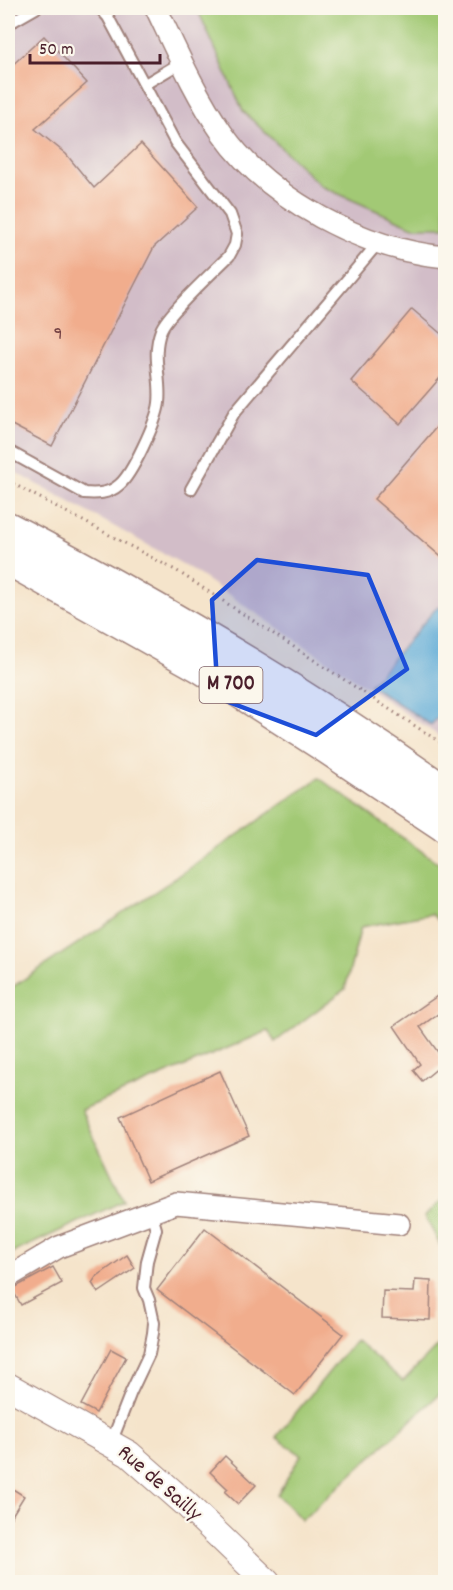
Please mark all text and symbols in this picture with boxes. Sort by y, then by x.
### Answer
scale bar [30,27,160,65]
text: 50 m [39,38,74,63]
house number: 9 [53,321,63,349]
road number: M 700 [200,667,262,703]
street label: Rue de Sailly [110,1438,209,1530]

